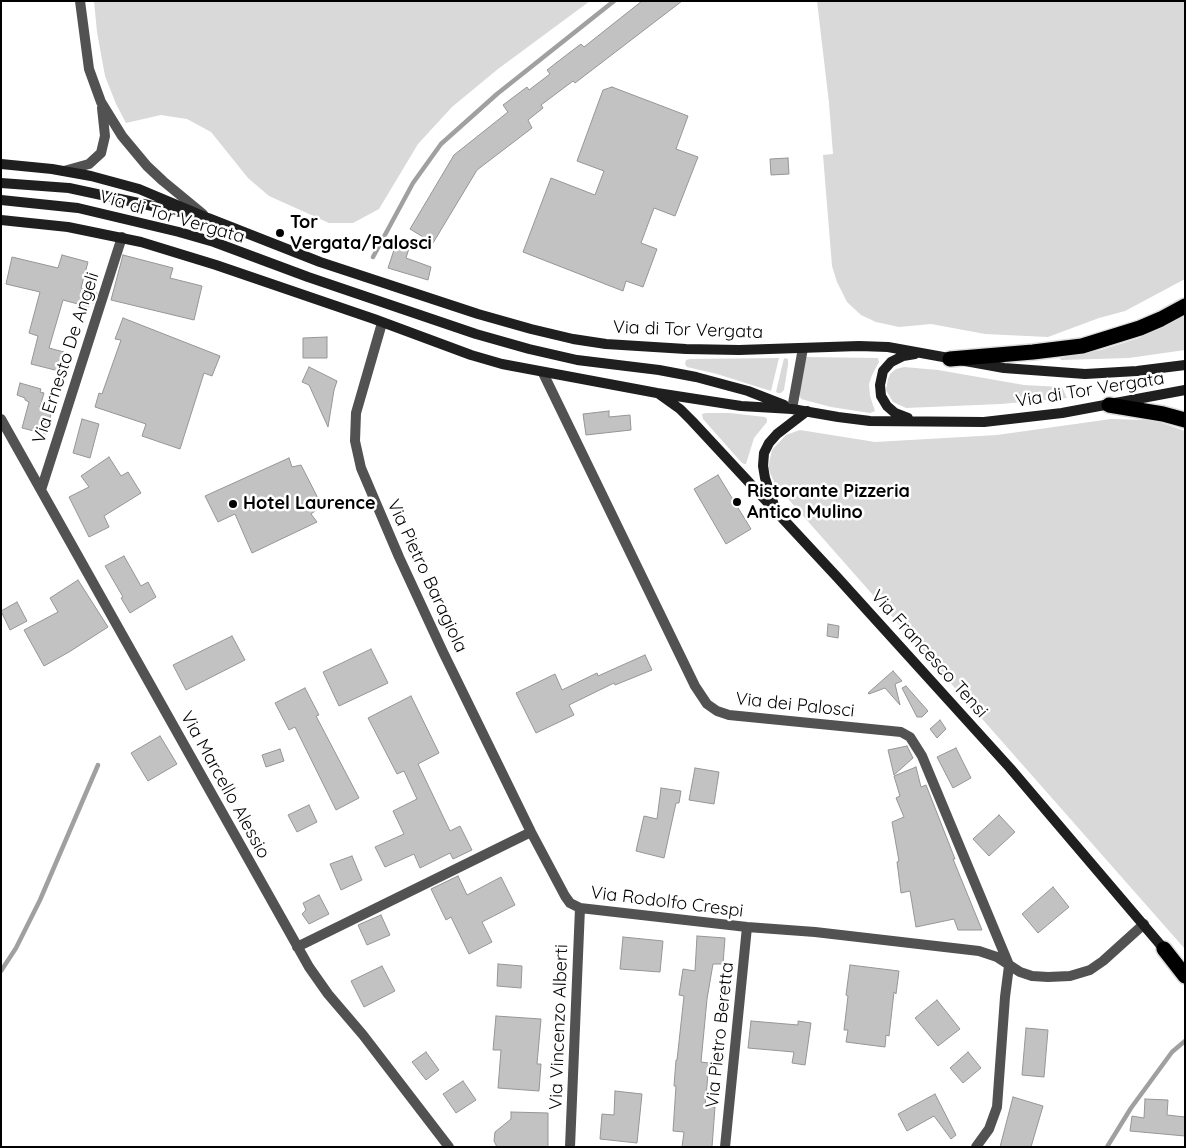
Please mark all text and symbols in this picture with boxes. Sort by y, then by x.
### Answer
street label: Via di Tor Vergata [97,186,247,248]
place label: Tor Vergata/Palosci [290,212,432,254]
marker: Tor Vergata/Palosci [274,227,286,239]
street label: Via Ernesto De Angeli [28,270,104,446]
street label: Via di Tor Vergata [613,317,763,343]
street label: Via di Tor Vergata [1014,368,1166,412]
place label: Ristorante Pizzeria Antico Mulino [747,481,910,524]
place label: Hotel Laurence [243,493,376,515]
street label: Via Pietro Baragiola [382,496,472,656]
marker: Ristorante Pizzeria Antico Mulino [731,496,743,508]
marker: Hotel Laurence [227,498,239,510]
street label: Via Francesco Tensi [866,586,992,722]
street label: Via dei Palosci [734,688,856,722]
street label: Via Marcello Alessio [176,708,274,862]
street label: Via Rodolfo Crespi [589,882,745,922]
street label: Via Vincenzo Alberti [545,944,573,1110]
street label: Via Pietro Beretta [702,961,738,1109]

